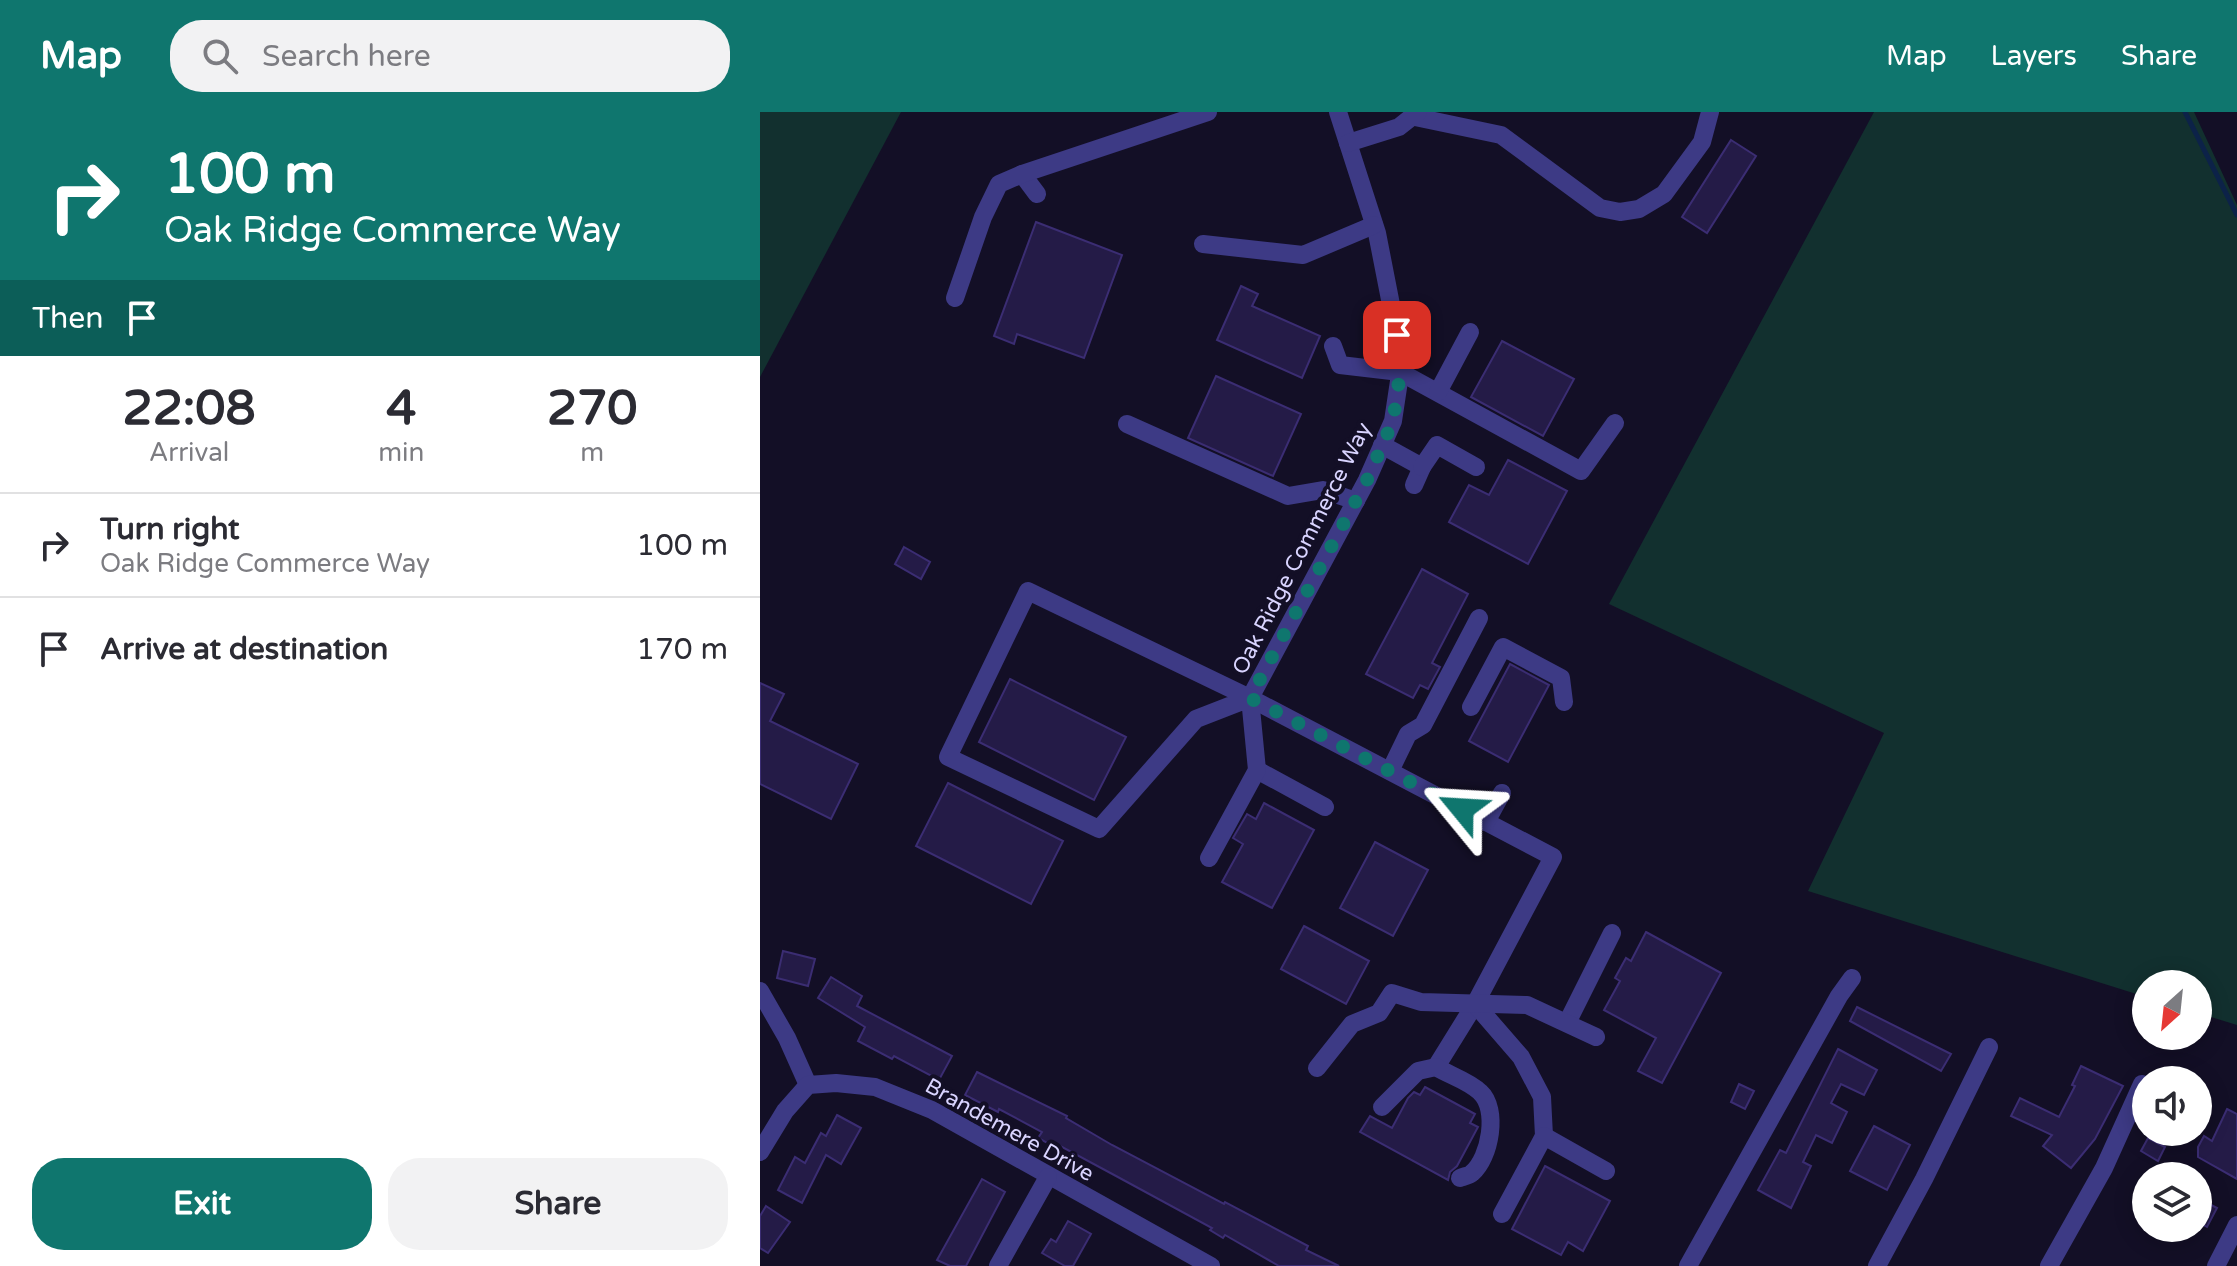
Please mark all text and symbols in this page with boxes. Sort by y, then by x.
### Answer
search box [170,20,730,92]
text: Map [40,33,122,79]
icon: search [198,34,242,78]
text: Search here [262,38,431,75]
text: Map [1886,39,1947,73]
text: Layers [1991,39,2077,73]
text: Share [2121,39,2197,73]
text: 100 m [164,141,335,208]
icon: right [32,144,136,248]
text: Oak Ridge Commerce Way [164,209,621,252]
icon: arrive [120,296,164,340]
text: Then [32,300,104,337]
pin [1363,301,1431,369]
icon: arrive [1375,313,1419,357]
text: 22:08 [123,380,256,438]
text: 4 [386,380,416,438]
text: 270 [547,380,637,438]
street label: Oak Ridge Commerce Way [1227,418,1377,679]
text: Arrival [149,437,229,468]
text: min [378,437,424,468]
text: m [580,437,604,468]
text: Turn right [100,511,240,548]
icon: right [32,523,76,567]
text: 100 m [636,527,728,564]
text: Oak Ridge Commerce Way [100,548,430,579]
icon: arrive [32,627,76,671]
text: Arrive at destination [100,631,388,668]
text: 170 m [636,631,728,668]
position arrow [1420,767,1504,851]
north arrow [2132,970,2212,1050]
map controls [2132,970,2212,1242]
button: sound [2132,1066,2212,1146]
street label: Brandemere Drive [921,1073,1098,1187]
button: Exit [32,1158,372,1250]
button: Share [388,1158,728,1250]
button: layers [2132,1162,2212,1242]

